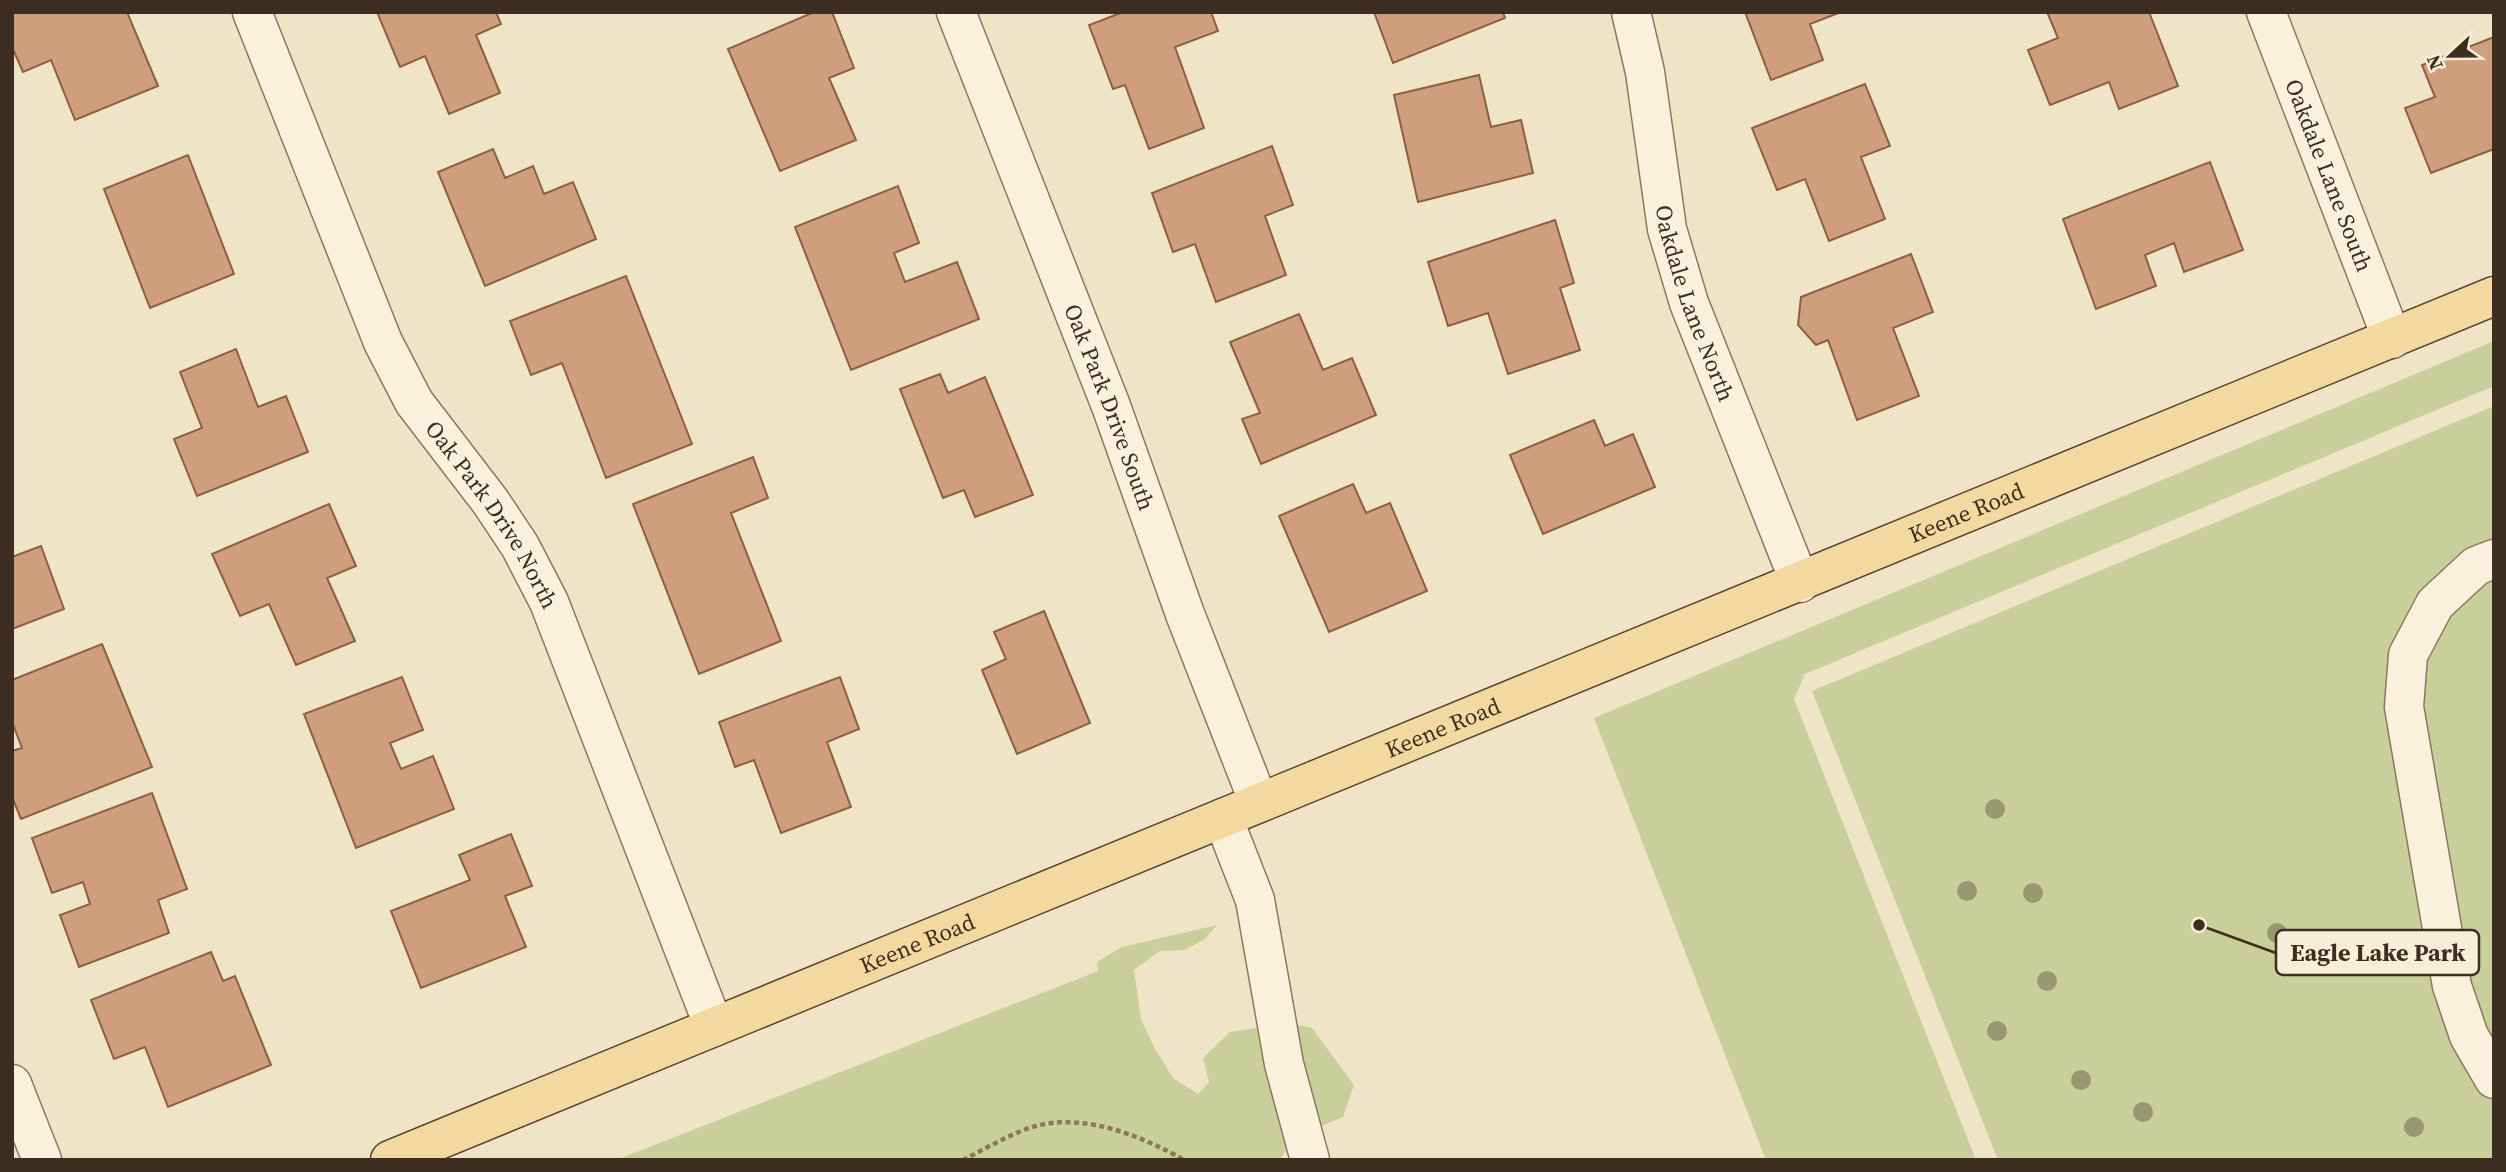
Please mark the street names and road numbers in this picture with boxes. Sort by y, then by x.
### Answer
street label: Oakdale Lane South [2277,74,2381,276]
street label: Oakdale Lane North [1648,203,1742,406]
street label: Oak Park Drive South [1056,299,1163,515]
street label: Oak Park Drive North [418,414,566,614]
street label: Keene Road [1904,475,2029,551]
street label: Keene Road [1380,690,1505,766]
street label: Keene Road [855,906,980,981]

